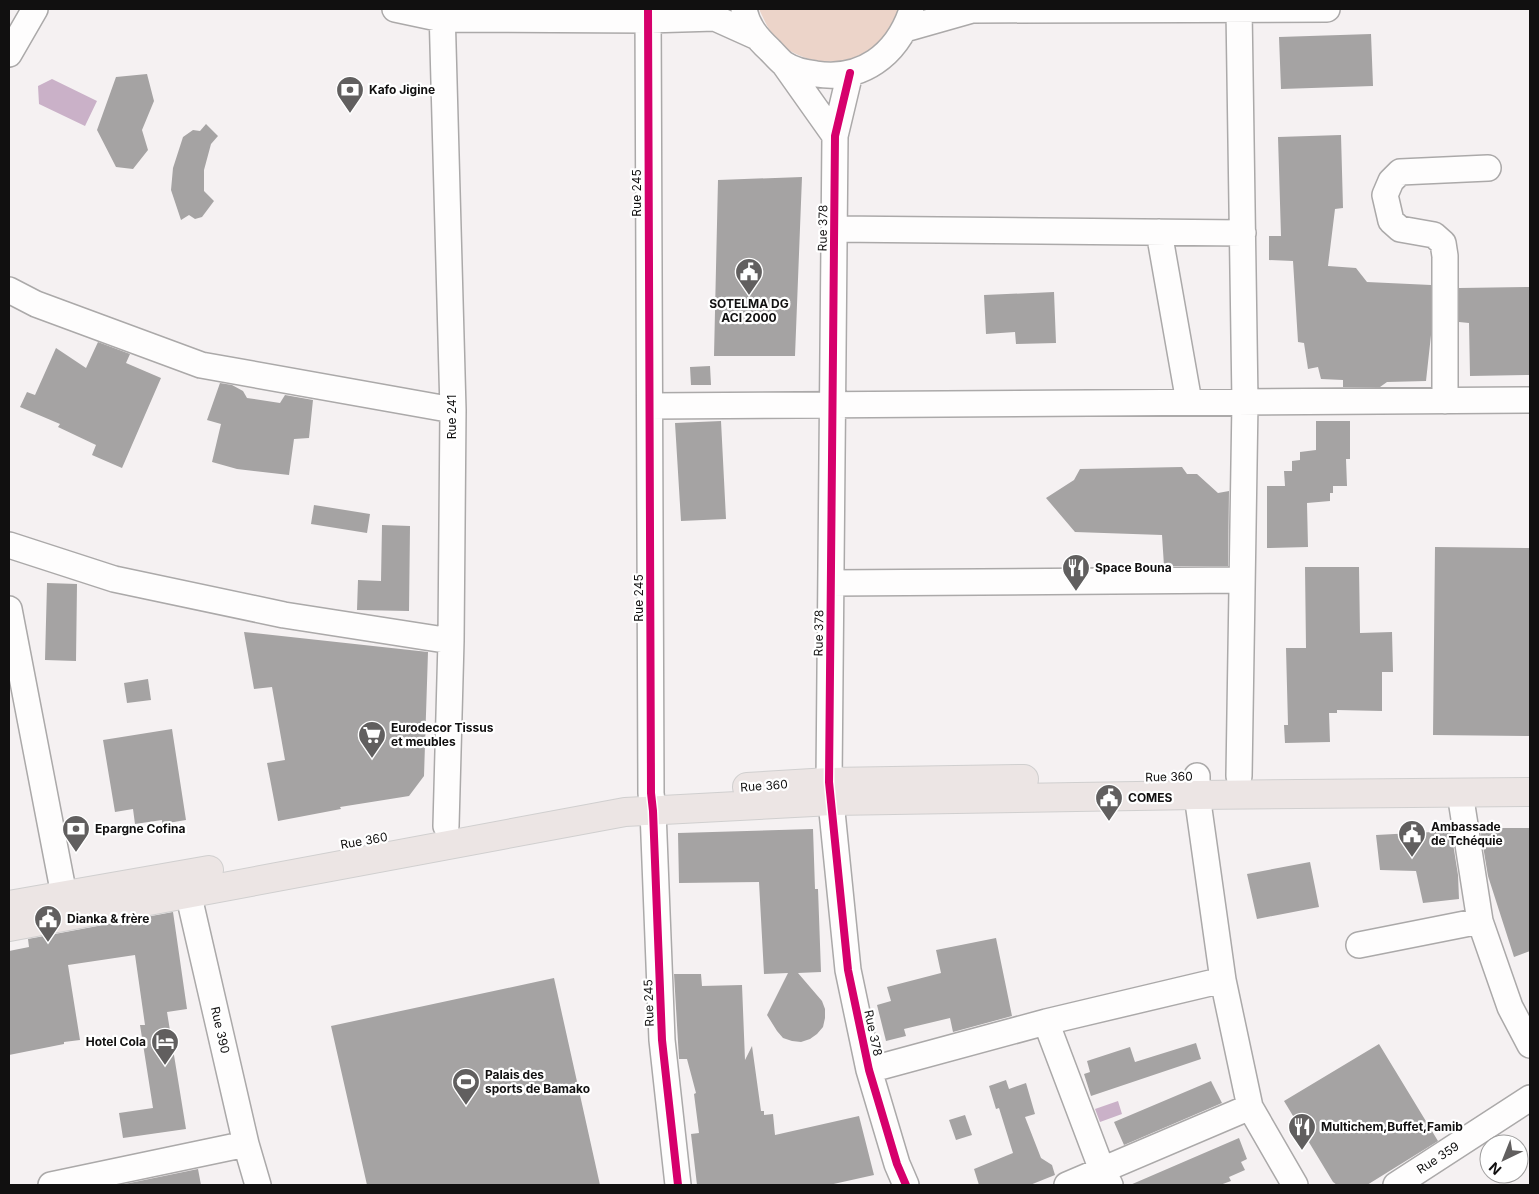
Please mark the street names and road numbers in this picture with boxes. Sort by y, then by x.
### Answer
street label: Rue 245 [629,169,644,217]
street label: Rue 378 [815,205,830,251]
street label: Rue 241 [444,395,459,439]
street label: Rue 245 [631,574,646,622]
street label: Rue 378 [811,610,826,656]
street label: Rue 360 [1145,769,1193,784]
street label: Rue 360 [740,776,788,795]
street label: Rue 360 [339,829,389,852]
street label: Rue 245 [640,979,657,1027]
street label: Rue 390 [208,1005,233,1055]
street label: Rue 378 [861,1009,886,1057]
street label: Rue 359 [1414,1138,1462,1177]

